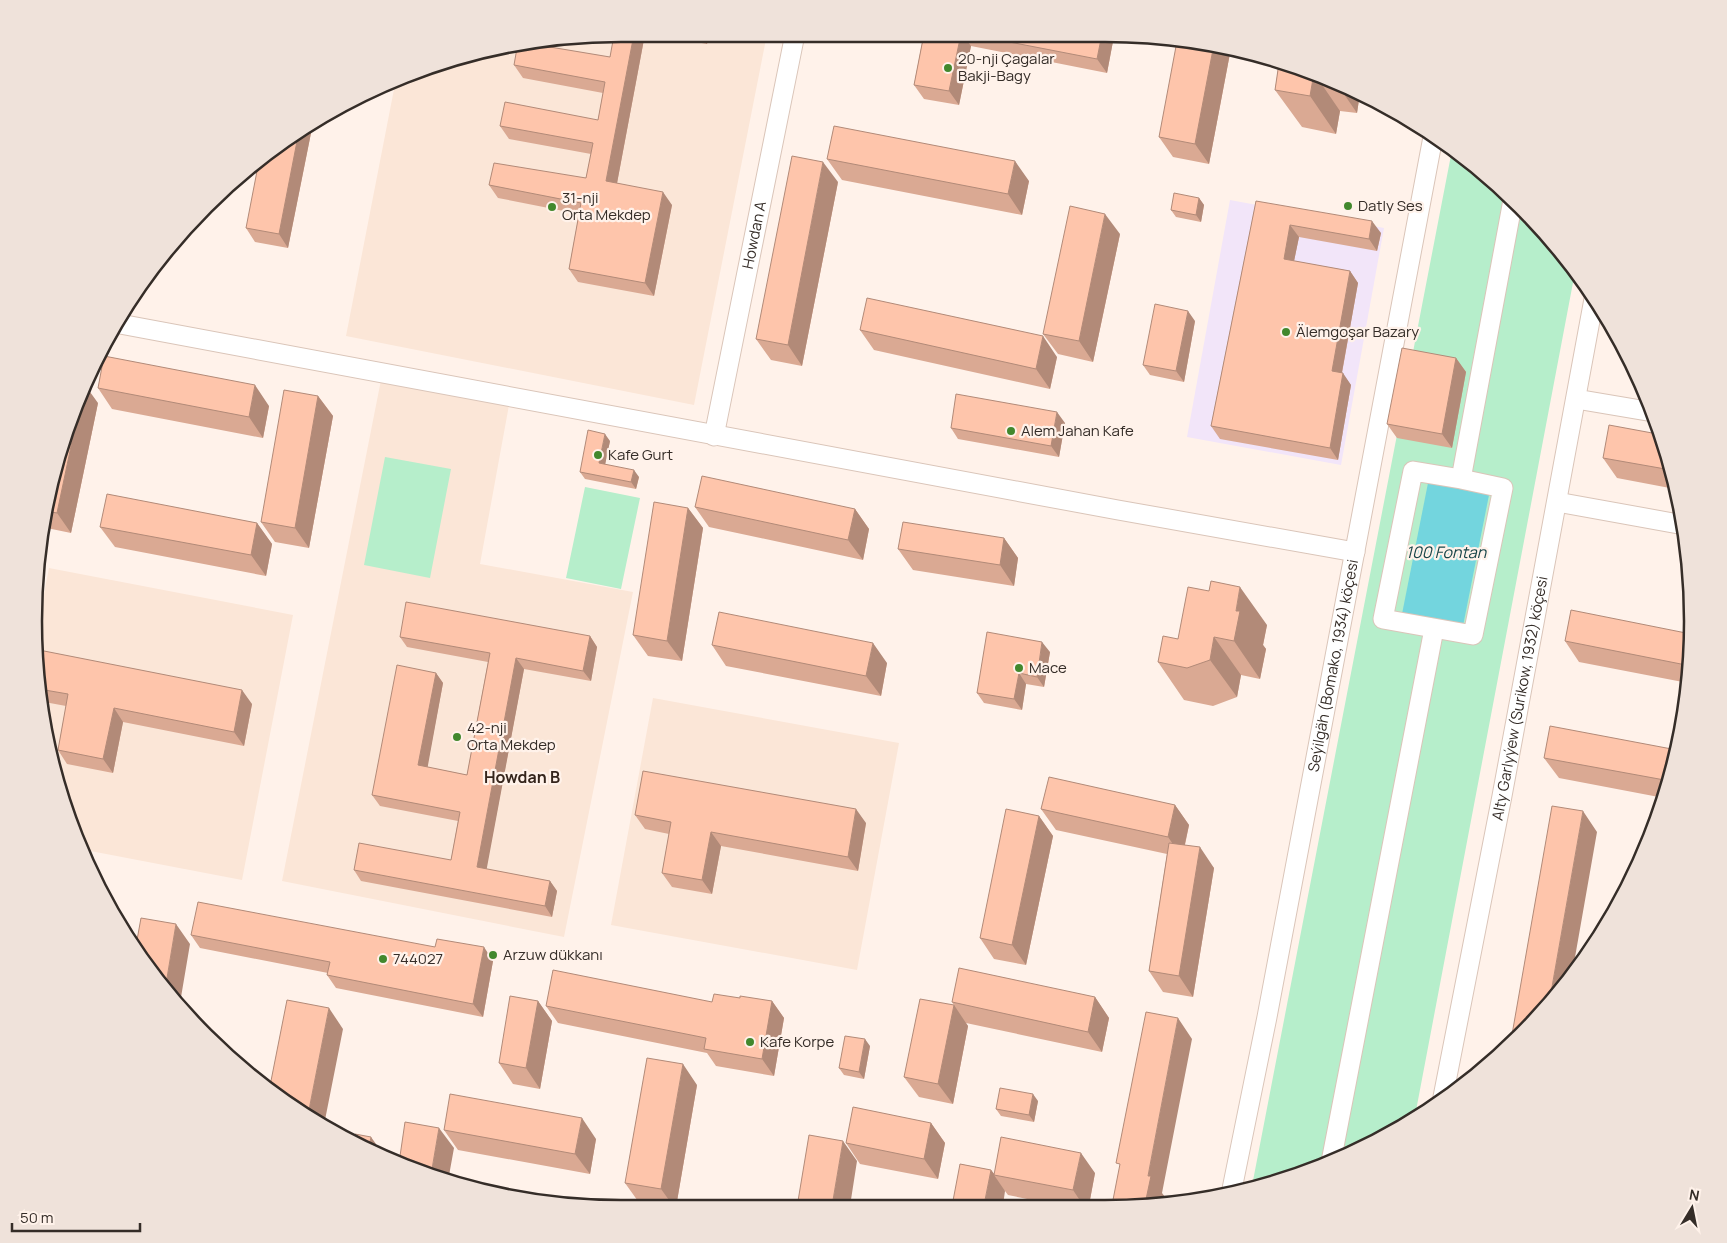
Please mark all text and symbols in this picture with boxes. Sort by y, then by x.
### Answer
place label: 20-nji Çagalar Bakji-Bagy [958,48,1055,86]
marker: 20-nji Çagalar Bakji-Bagy [942,62,954,74]
place label: 31-nji Orta Mekdep [562,187,651,225]
place label: Datly Ses [1358,195,1423,216]
street label: Howdan A [737,199,771,271]
marker: Datly Ses [1342,200,1354,212]
marker: 31-nji Orta Mekdep [546,201,558,213]
place label: Älemgoşar Bazary [1296,321,1419,342]
marker: Älemgoşar Bazary [1280,326,1292,338]
place label: Alem Jahan Kafe [1021,420,1134,441]
marker: Alem Jahan Kafe [1005,425,1017,437]
place label: Kafe Gurt [608,444,673,465]
marker: Kafe Gurt [592,449,604,461]
water label: 100 Fontan [1406,541,1487,563]
street label: Seýilgäh (Bomako, 1934) köçesi [1302,558,1363,774]
street label: Alty Garlyýew (Surikow, 1932) köçesi [1486,574,1552,822]
place label: Mace [1029,657,1067,678]
marker: Mace [1013,662,1025,674]
place label: 42-nji Orta Mekdep [467,717,556,755]
marker: 42-nji Orta Mekdep [451,731,463,743]
district label: Howdan B [484,766,560,788]
place label: Arzuw dükkanı [503,944,603,965]
place label: 744027 [393,948,443,969]
marker: Arzuw dükkanı [487,949,499,961]
marker: 744027 [377,953,389,965]
place label: Kafe Korpe [760,1031,834,1052]
marker: Kafe Korpe [744,1036,756,1048]
north arrow [1667,1183,1717,1233]
text: N [1688,1184,1701,1205]
scale bar [12,1200,140,1232]
text: 50 m [20,1207,54,1228]

